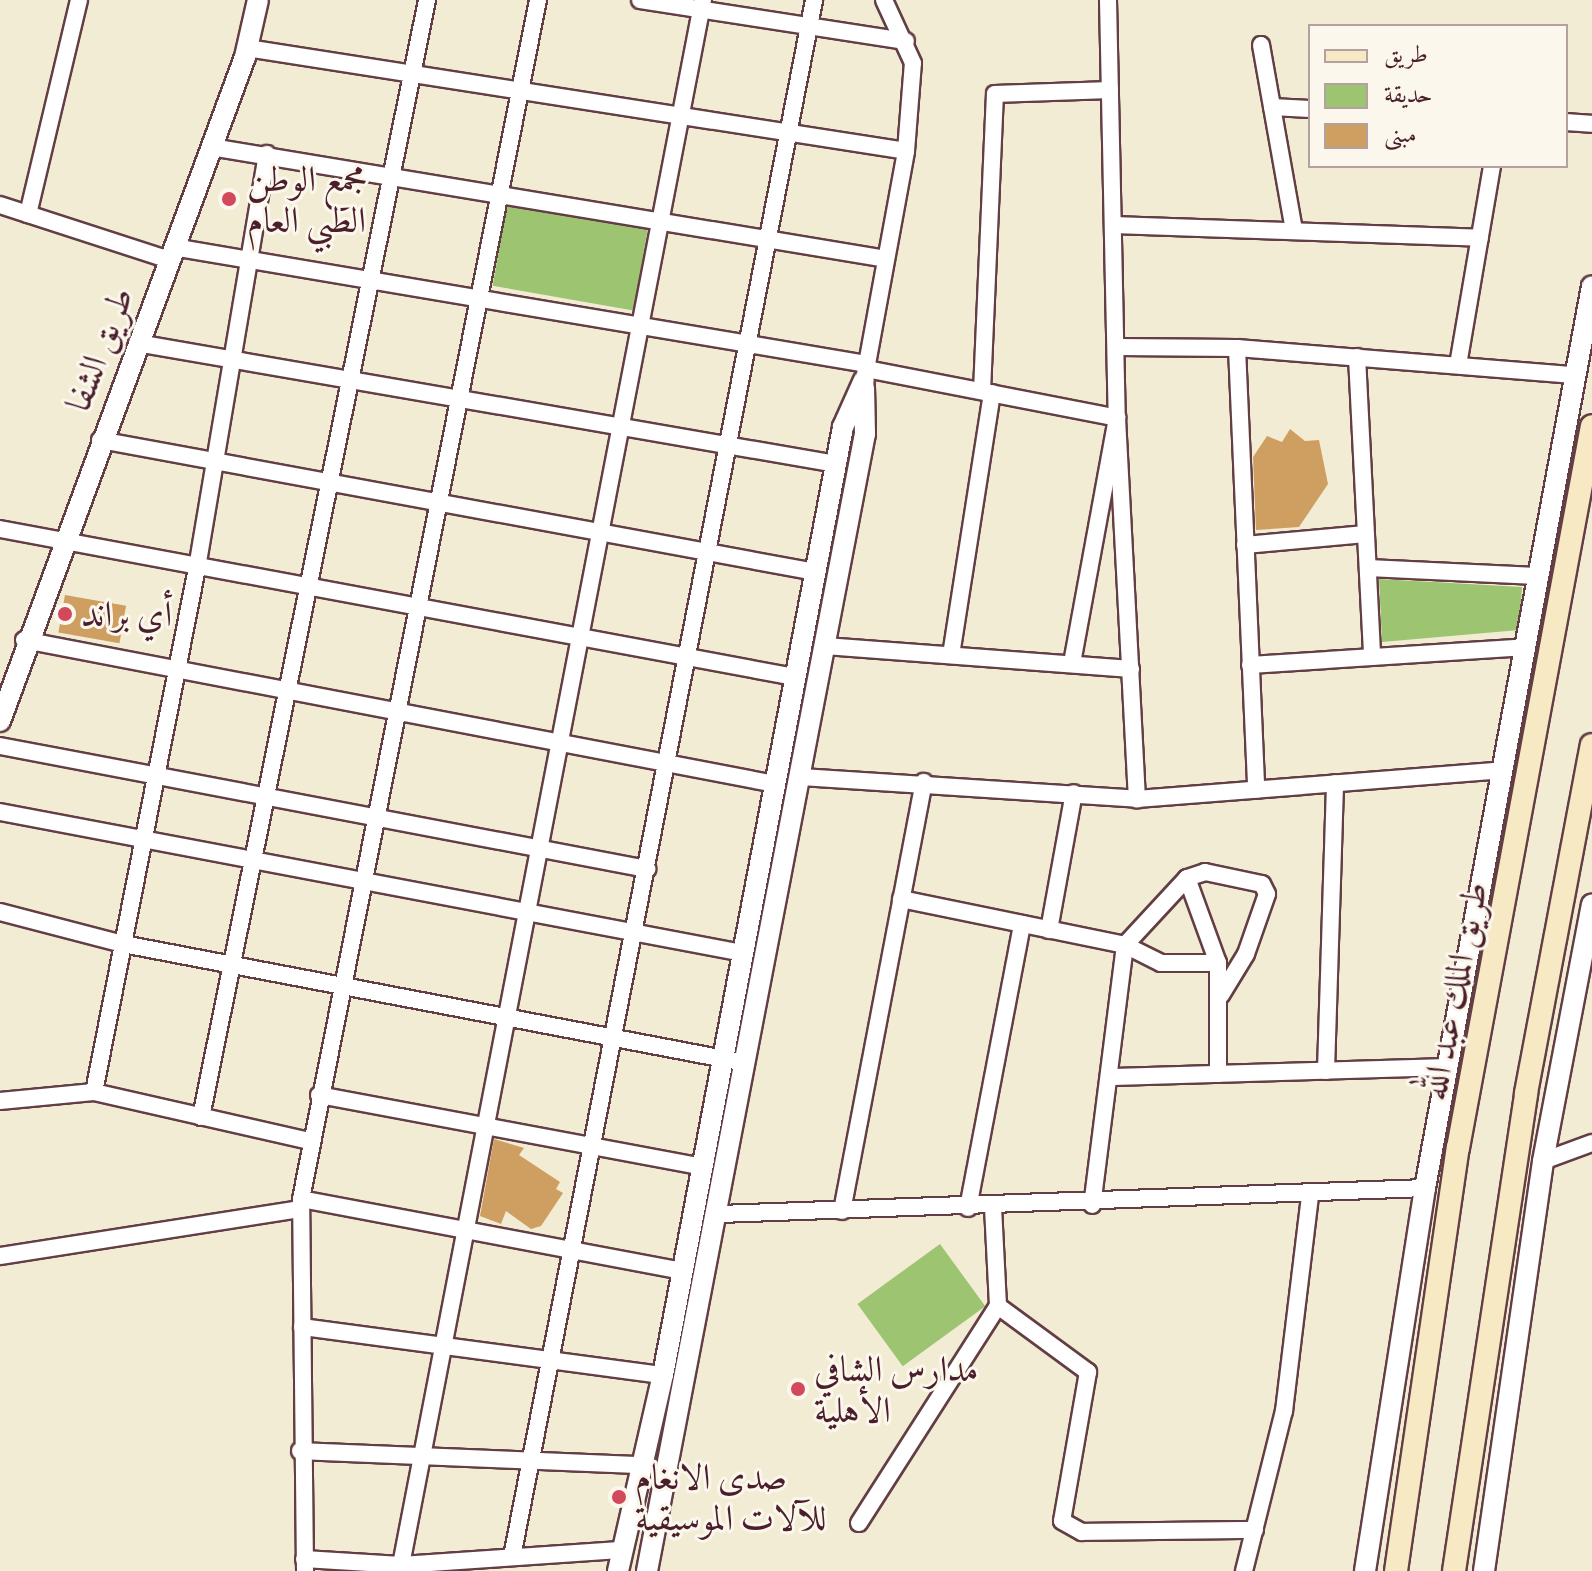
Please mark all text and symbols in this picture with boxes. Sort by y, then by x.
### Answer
legend [1308,24,1568,168]
text: طريق [1384,38,1428,69]
text: حديقة [1384,78,1433,109]
text: مبنى [1384,118,1417,149]
place label: مجمع الوطن الطبي العام [247,156,367,241]
marker: مجمع الوطن الطبي العام [218,188,240,210]
street label: طريق الشفا [56,281,142,417]
place label: أي براند [81,592,172,636]
marker: أي براند [56,605,74,623]
street label: طريق الملك عبد الله [1412,878,1496,1104]
place label: مدارس الشافي الأهلية [814,1346,979,1431]
marker: مدارس الشافي الأهلية [789,1380,807,1398]
place label: صدى الانغام للآلات الموسيقية [635,1454,827,1539]
marker: صدى الانغام للآلات الموسيقية [610,1488,628,1506]

